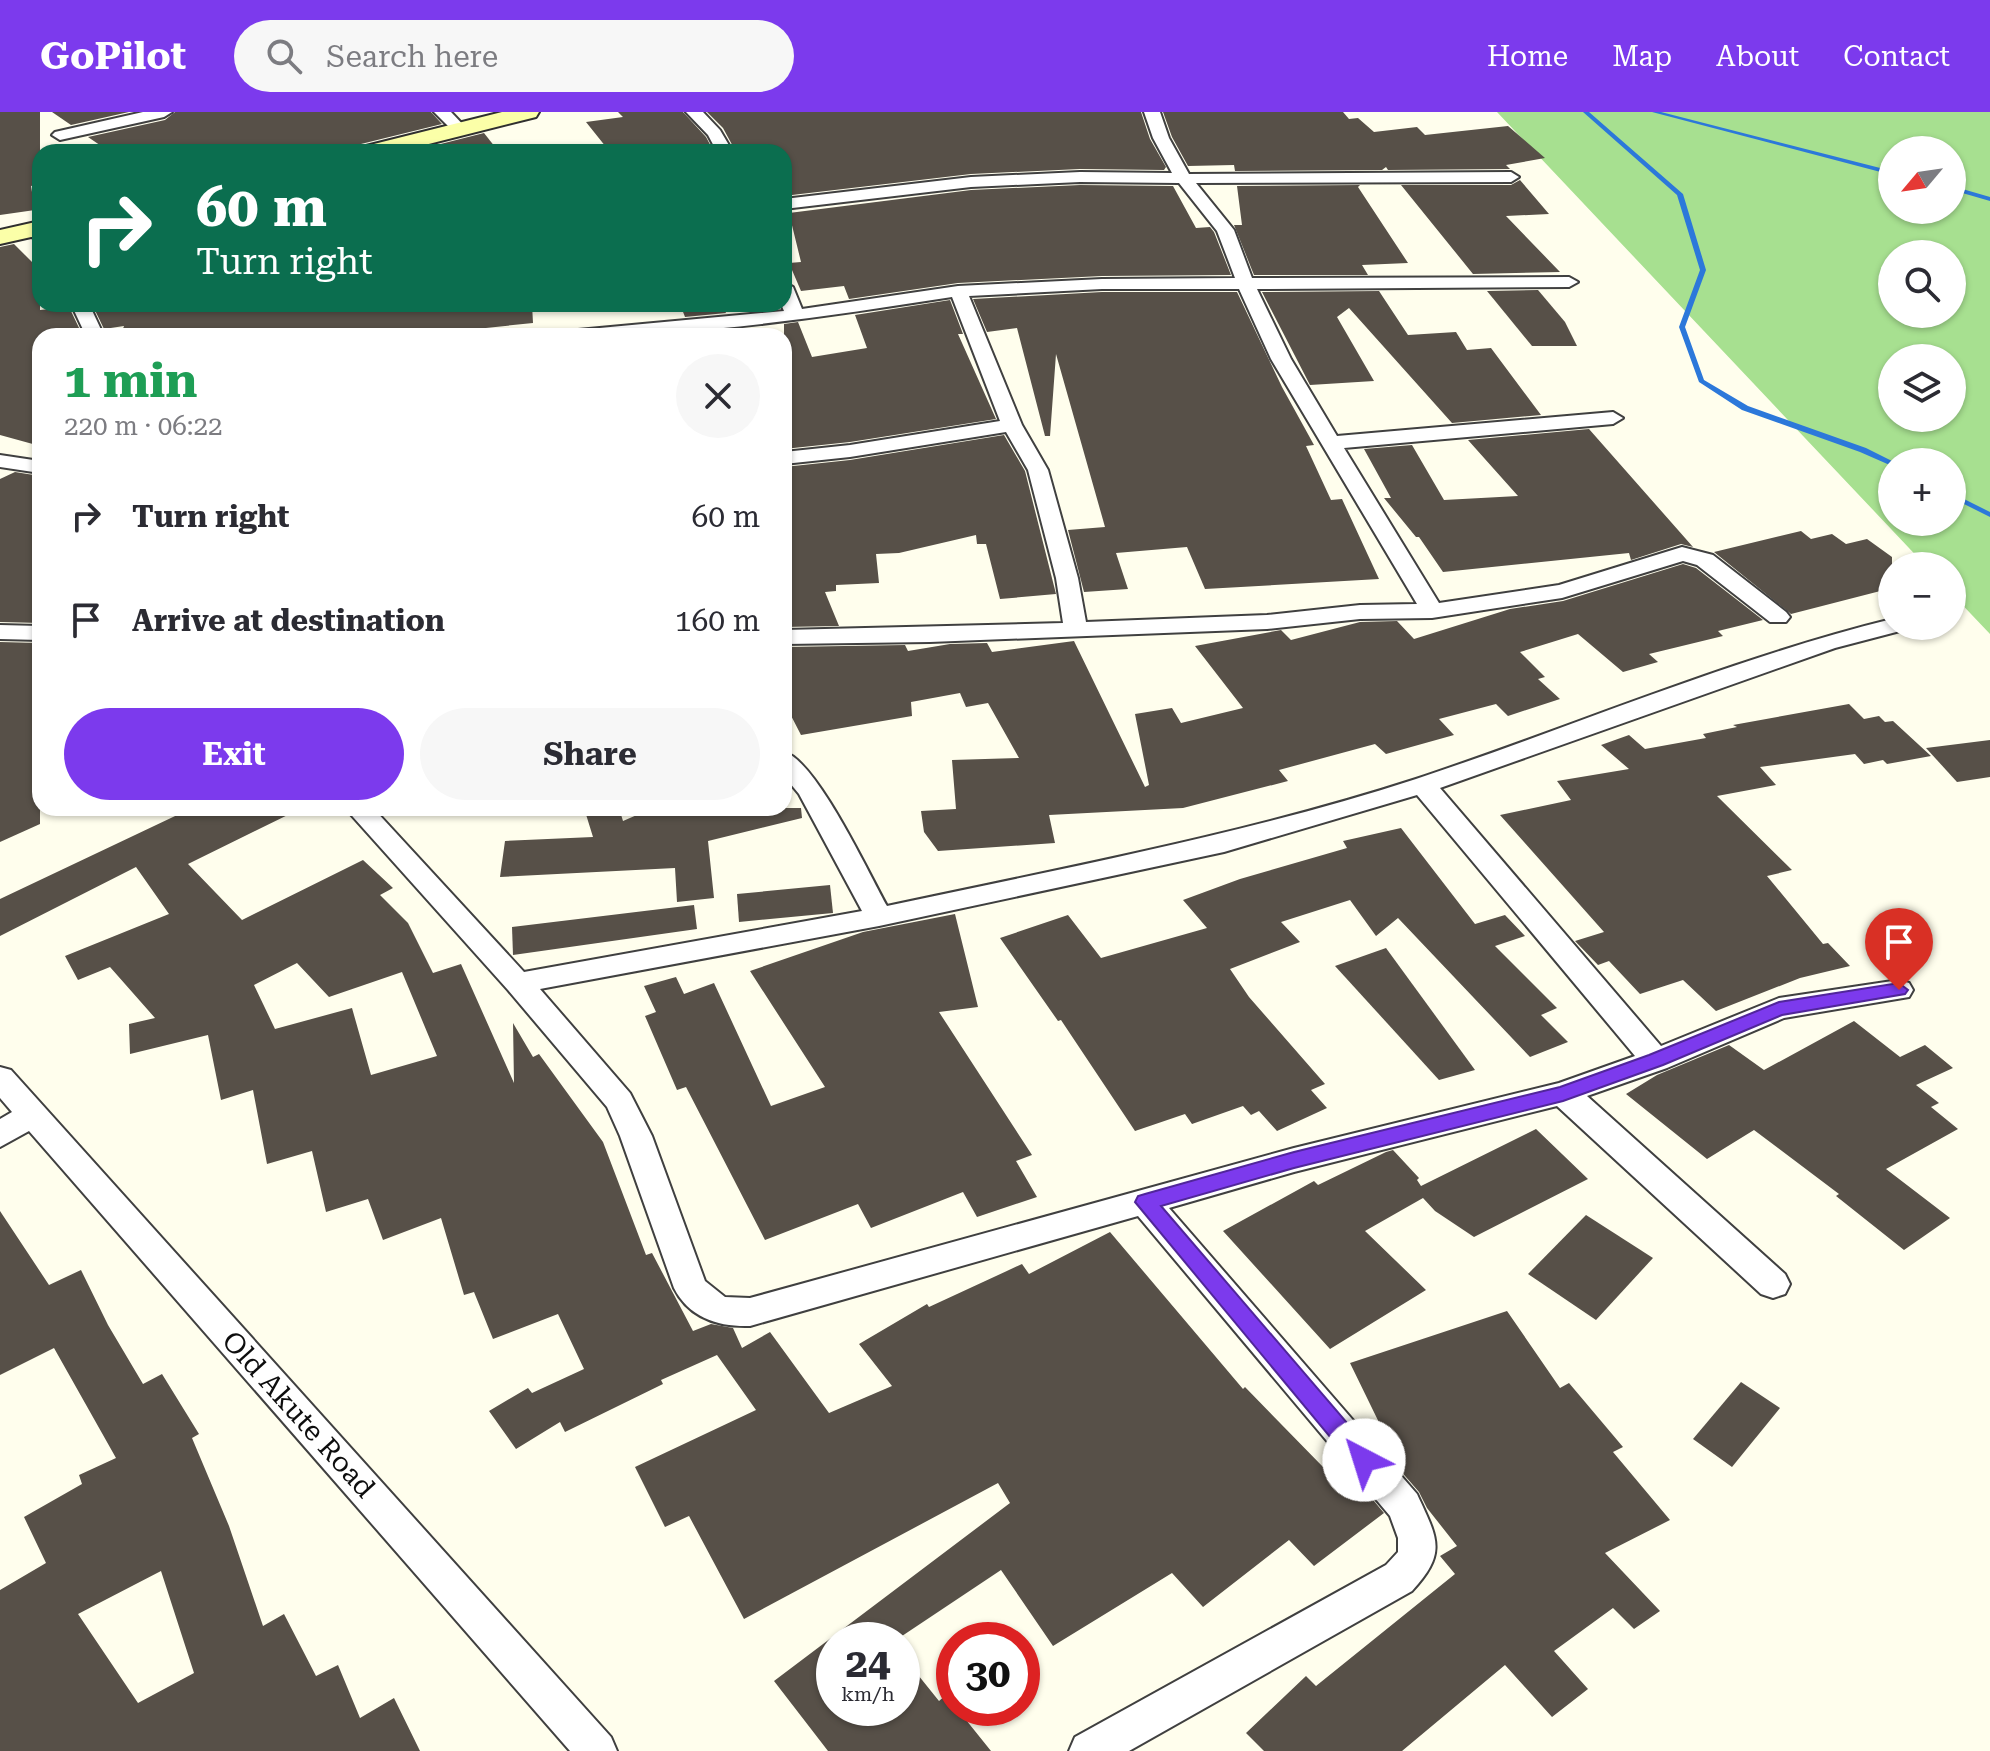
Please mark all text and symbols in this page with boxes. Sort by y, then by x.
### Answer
search box [234,20,794,92]
text: GoPilot [40,34,186,78]
icon: search [262,34,306,78]
text: Search here [326,39,498,74]
text: Home [1487,40,1568,73]
text: Map [1612,40,1672,73]
text: About [1716,40,1799,73]
text: Contact [1843,40,1950,73]
north arrow [1878,136,1966,224]
map controls [1878,136,1966,640]
text: 60 m [196,174,327,240]
icon: right [64,176,168,280]
button: search [1878,240,1966,328]
text: Turn right [196,241,373,283]
button: layers [1878,344,1966,432]
text: 1 min [64,353,197,409]
button: close [676,354,760,438]
text: 220 m · 06:22 [64,411,223,441]
button: + [1878,448,1966,536]
icon: right [64,494,108,538]
text: Turn right [132,499,289,534]
text: 60 m [691,499,760,534]
button: − [1878,552,1966,640]
icon: arrive [64,598,108,642]
text: Arrive at destination [132,603,445,638]
text: 160 m [675,603,760,638]
button: Exit [64,708,404,800]
button: Share [420,708,760,800]
pin [1865,908,1933,990]
icon: arrive [1877,920,1921,964]
street label: Old Akute Road [215,1324,382,1504]
position arrow [1322,1418,1406,1502]
speed limit sign: 30 [936,1622,1040,1726]
text: 24 [846,1640,890,1687]
text: km/h [841,1682,895,1706]

